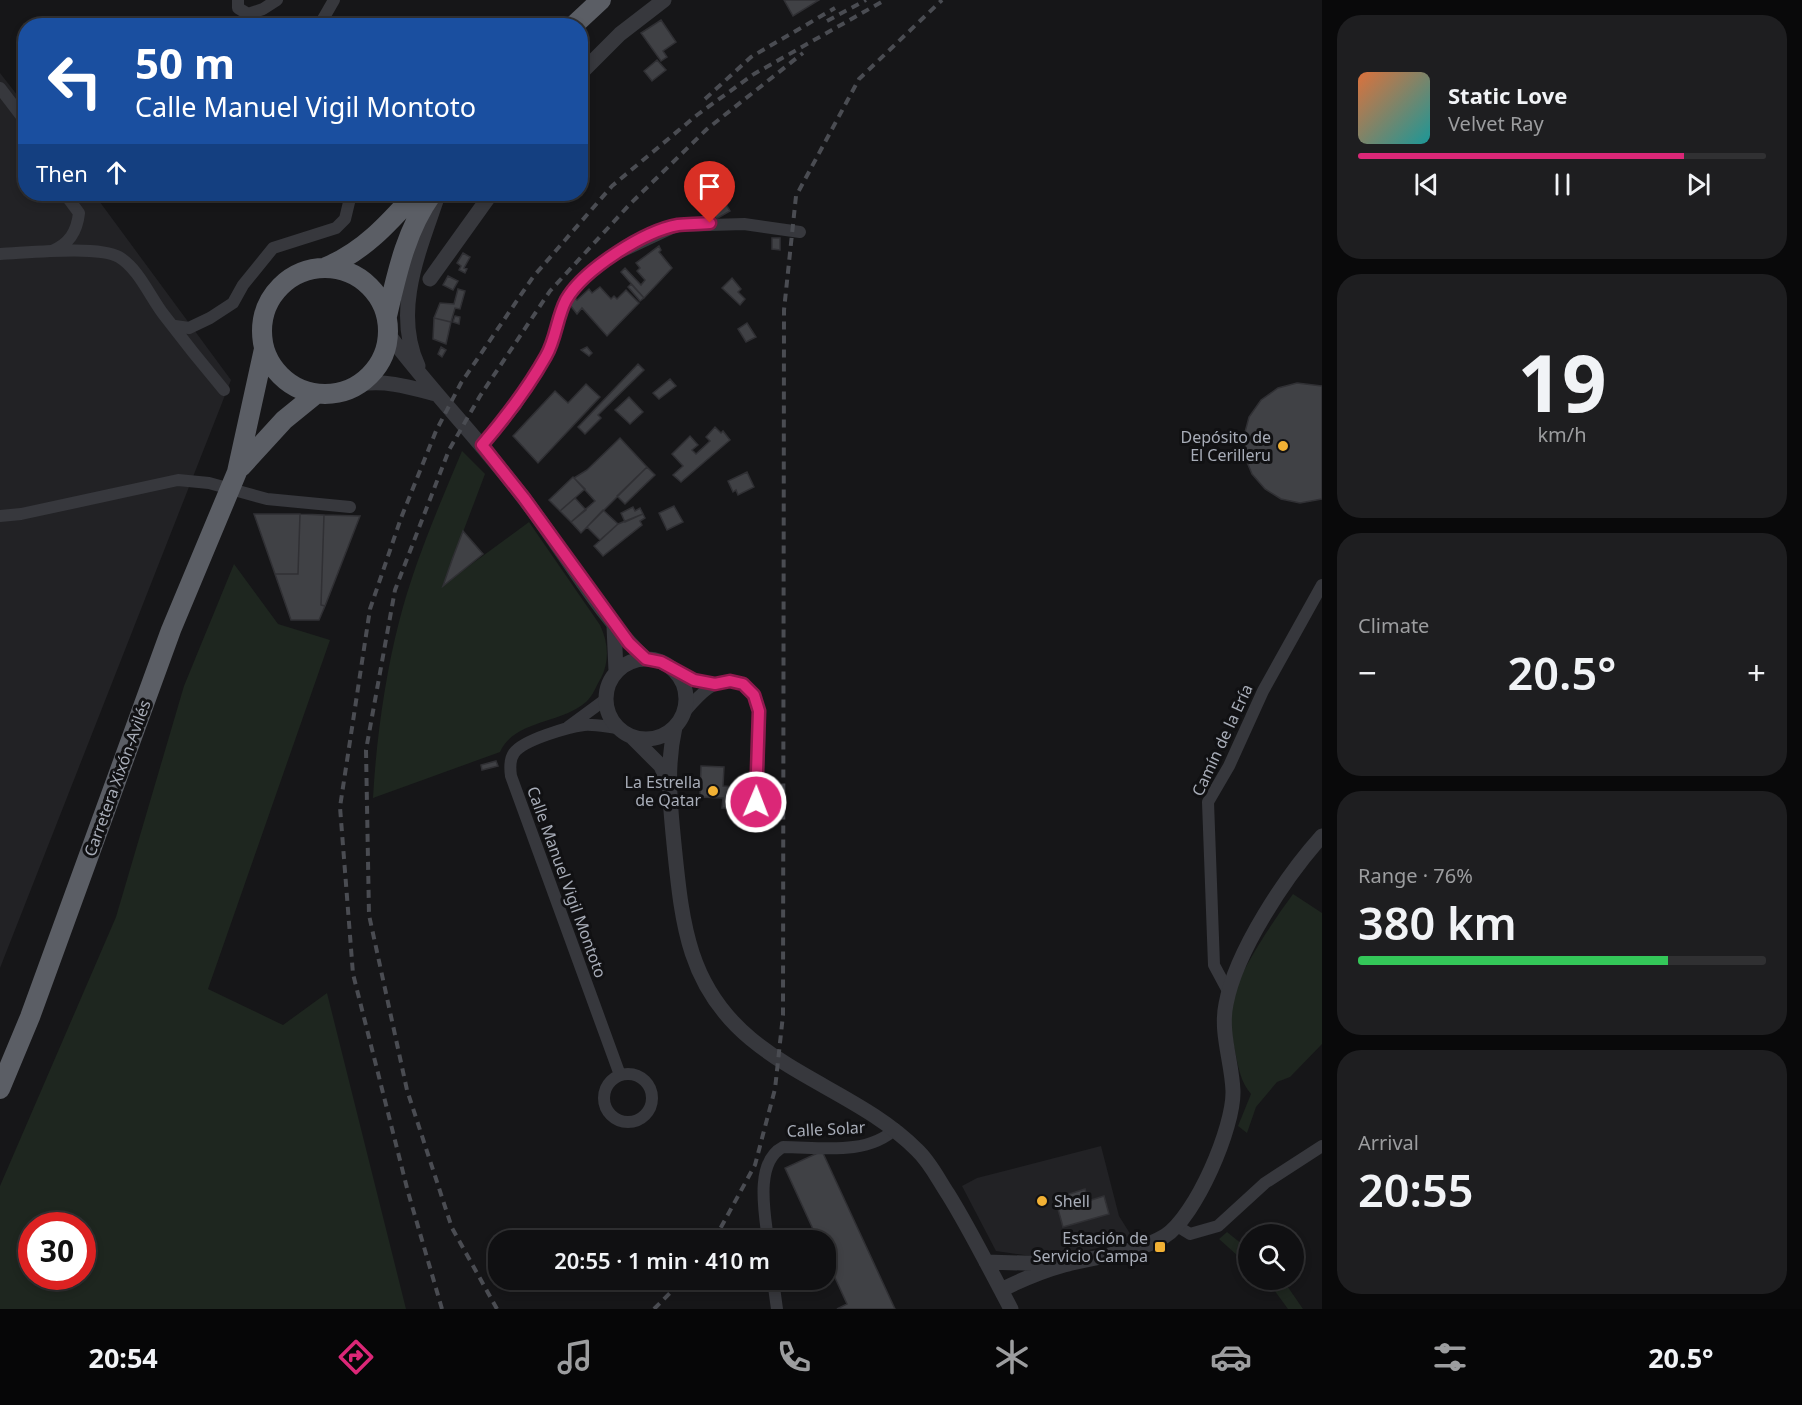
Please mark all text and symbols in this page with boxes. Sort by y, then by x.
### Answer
text: 50 m [135,34,235,91]
icon: left [36,42,114,120]
text: Static Love [1448,80,1567,110]
text: Calle Manuel Vigil Montoto [135,88,476,125]
text: Velvet Ray [1448,110,1544,137]
icon: ahead [100,156,133,189]
text: Then [36,158,88,188]
pin [684,161,735,223]
icon: previous [1410,168,1443,201]
icon: pause [1546,168,1579,201]
icon: next [1682,168,1715,201]
icon: arrive [693,170,726,203]
text: 19 [1517,329,1607,435]
text: km/h [1537,421,1587,448]
place label: Depósito de El Cerilleru [1181,426,1271,466]
marker: Depósito de El Cerilleru [1276,439,1290,453]
text: Climate [1358,612,1429,639]
text: 20.5° [1508,642,1616,703]
text: − [1358,650,1377,695]
text: + [1747,650,1766,695]
street label: Camín de la Ería [1186,680,1258,800]
street label: Carretera Xixón-Avilés [78,697,156,859]
position arrow [724,770,788,834]
place label: La Estrella de Qatar [625,771,701,811]
street label: Calle Manuel Vigil Montoto [522,783,612,981]
marker: La Estrella de Qatar [706,784,720,798]
text: Range · 76% [1358,862,1473,889]
text: 380 km [1358,892,1517,953]
street label: Calle Solar [786,1116,866,1142]
text: Arrival [1358,1129,1419,1156]
text: 20:55 [1358,1159,1473,1220]
place label: Shell [1054,1190,1090,1212]
marker: Shell [1035,1194,1049,1208]
speed limit sign: 30 [18,1212,96,1290]
map controls [1238,1224,1304,1290]
button: search [1238,1224,1304,1290]
place label: Estación de Servicio Campa [1033,1227,1148,1267]
marker: Estación de Servicio Campa [1153,1240,1167,1254]
text: 20:55 · 1 min · 410 m [554,1245,770,1275]
icon: directions [335,1336,377,1378]
icon: music [554,1336,596,1378]
icon: phone [773,1336,815,1378]
icon: climate [991,1336,1033,1378]
icon: car [1210,1336,1252,1378]
icon: filters [1429,1336,1471,1378]
text: 20:54 [88,1339,158,1376]
text: 20.5° [1648,1339,1714,1376]

